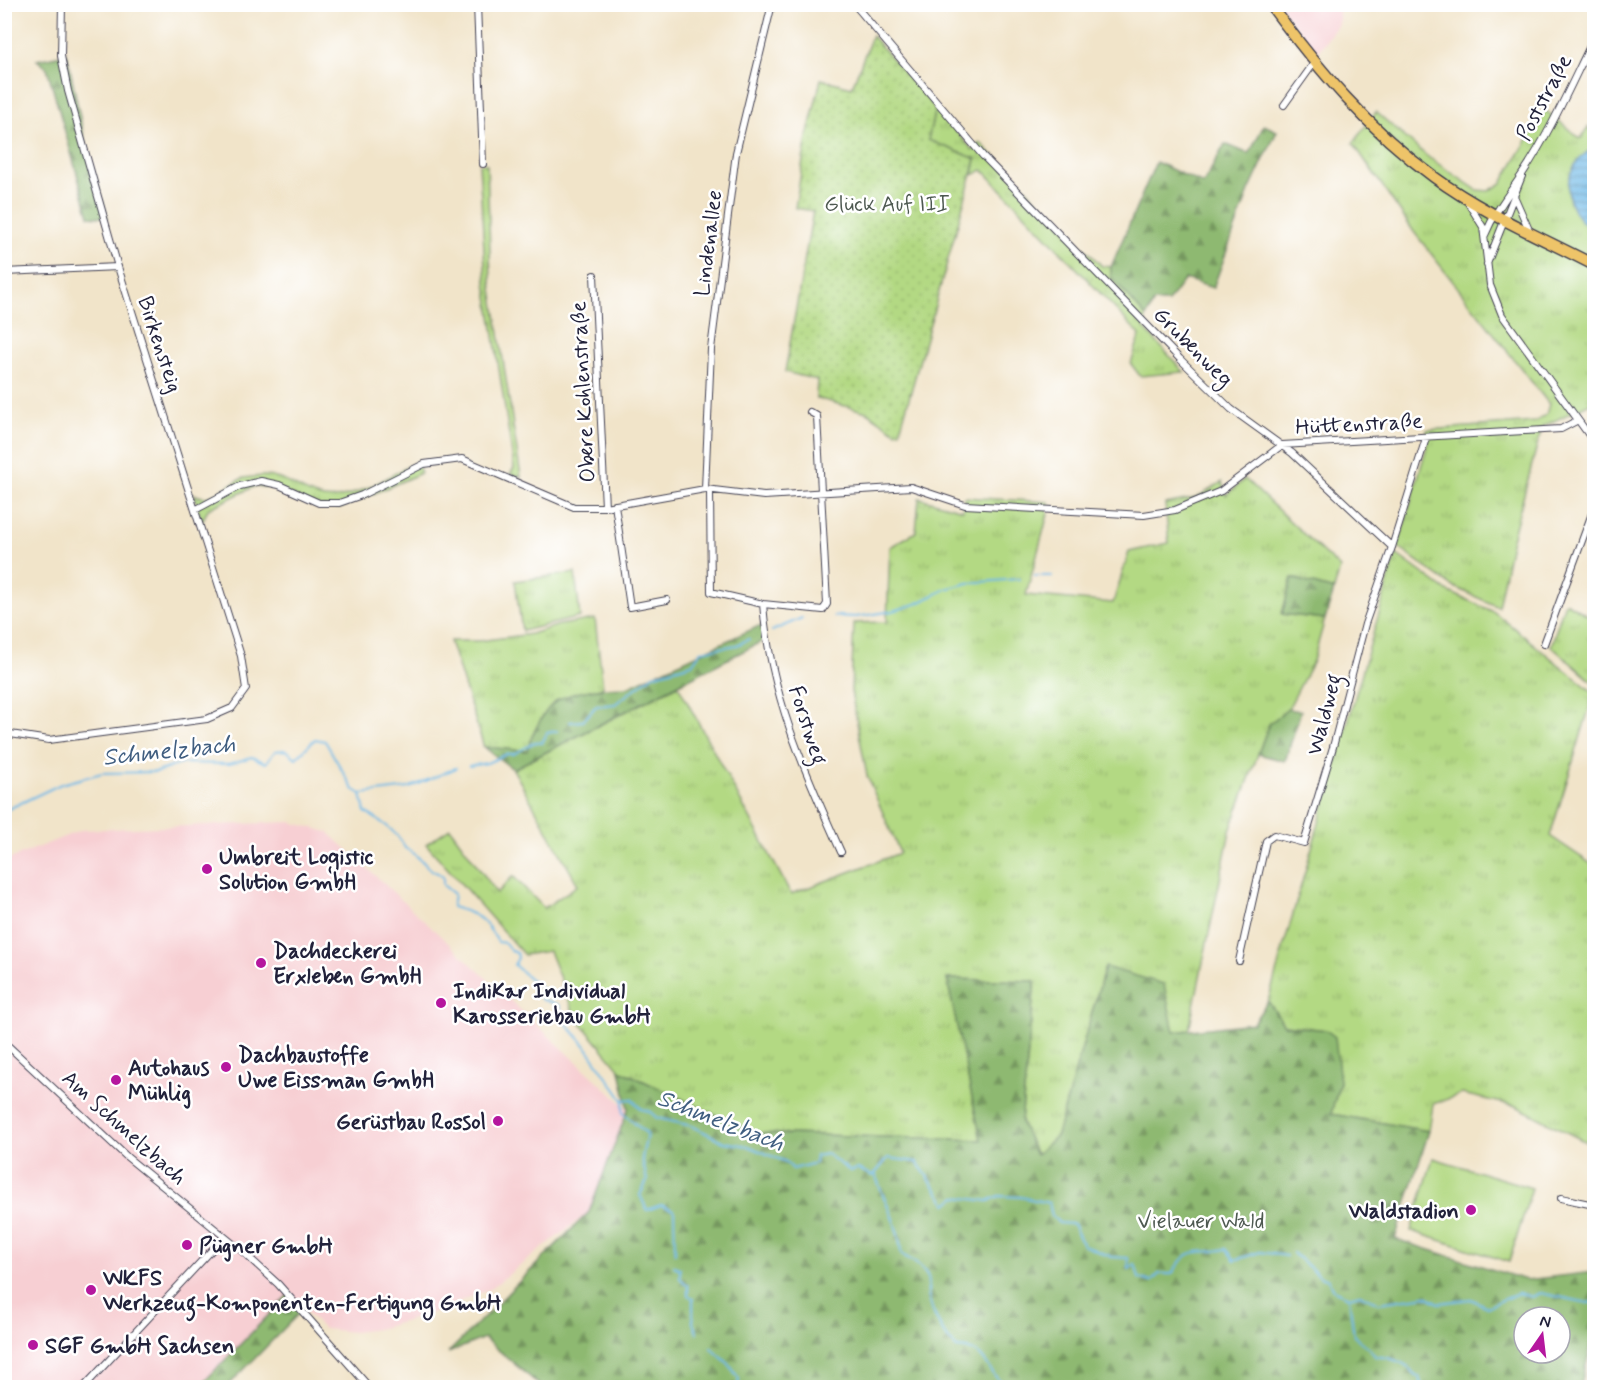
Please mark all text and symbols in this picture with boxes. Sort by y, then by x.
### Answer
street label: Poststraße [1510,50,1579,146]
street label: Lindenallee [689,188,729,298]
park label: Glück Auf III [824,191,950,219]
street label: Birkensteig [129,293,188,397]
street label: Obere Kohlenstraße [565,300,603,483]
street label: Grubenweg [1144,301,1239,396]
street label: Hüttenstraße [1295,408,1424,442]
street label: Waldweg [1301,671,1352,759]
street label: Forstweg [778,682,833,770]
water label: Schmelzbach [101,729,237,774]
place label: Umbreit Logistic Solution GmbH [219,844,374,897]
marker: Umbreit Logistic Solution GmbH [200,862,214,876]
place label: Dachdeckerei Erxleben GmbH [273,938,422,991]
marker: Dachdeckerei Erxleben GmbH [254,956,268,970]
place label: IndiKar Individual Karosseriebau GmbH [453,978,651,1031]
marker: IndiKar Individual Karosseriebau GmbH [434,996,448,1010]
place label: Dachbaustoffe Uwe Eissman GmbH [238,1042,434,1095]
place label: Autohaus Mühlig [128,1055,210,1109]
marker: Dachbaustoffe Uwe Eissman GmbH [219,1060,233,1074]
street label: Am Schmelzbach [55,1065,192,1192]
marker: Autohaus Mühlig [109,1073,123,1087]
water label: Schmelzbach [653,1083,788,1160]
place label: Gerüstbau Rossol [336,1109,486,1137]
marker: Gerüstbau Rossol [491,1114,505,1128]
place label: Waldstadion [1348,1198,1459,1226]
marker: Waldstadion [1464,1203,1478,1217]
park label: Vielauer Wald [1138,1208,1264,1236]
place label: Pügner GmbH [199,1233,333,1262]
marker: Pügner GmbH [180,1238,194,1252]
place label: WKFS Werkzeug-Komponenten-Fertigung GmbH [102,1265,501,1322]
marker: WKFS Werkzeug-Komponenten-Fertigung GmbH [84,1283,98,1297]
north arrow [1512,1305,1572,1365]
text: N [1538,1310,1553,1333]
place label: SGF GmbH Sachsen [45,1333,235,1361]
marker: SGF GmbH Sachsen [26,1338,40,1352]

